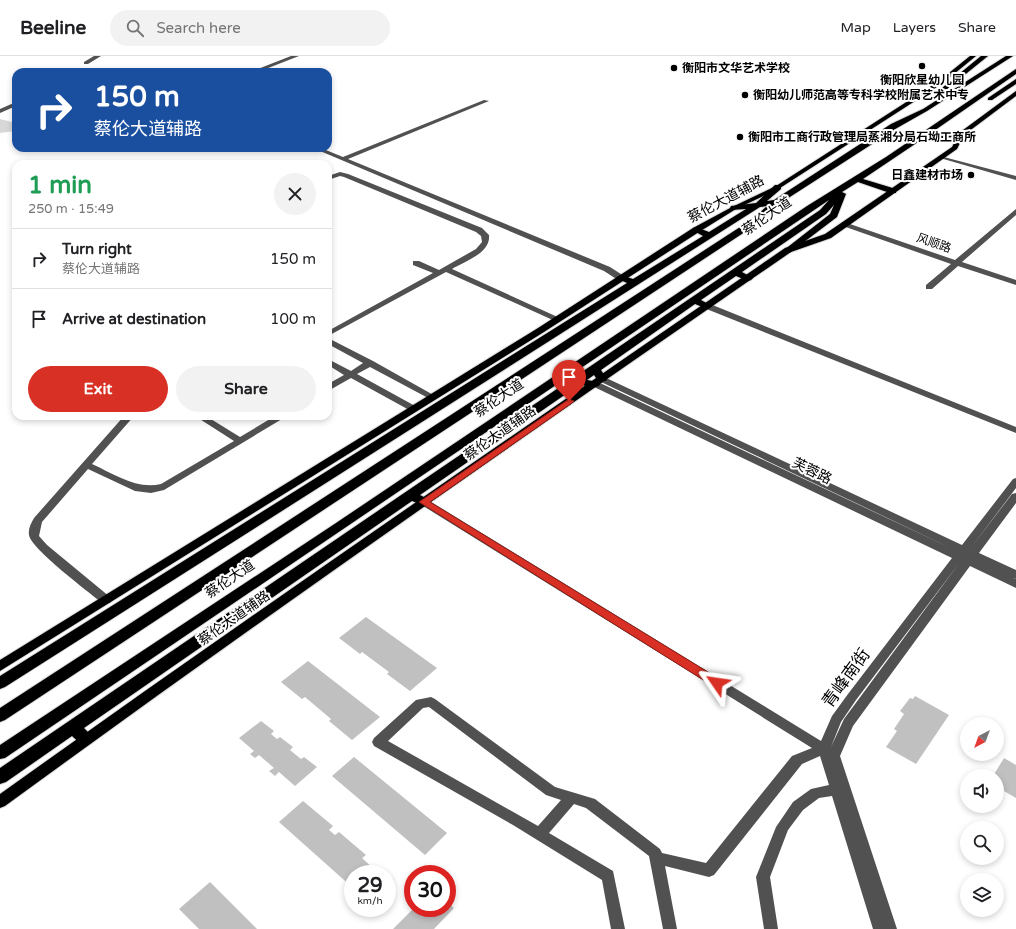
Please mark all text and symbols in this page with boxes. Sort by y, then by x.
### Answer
search box [110,10,390,46]
text: Beeline [20,17,86,39]
icon: search [124,17,146,39]
text: Search here [156,19,241,37]
text: Map [841,19,871,36]
text: Layers [893,19,936,36]
text: Share [958,19,996,36]
place label: 衡阳市文华艺术学校 [682,61,790,75]
marker: 衡阳欣星幼儿园 [917,61,927,71]
marker: 衡阳市文华艺术学校 [669,63,679,73]
place label: 衡阳欣星幼儿园 [880,73,964,87]
text: 150 m [94,80,180,114]
icon: right [28,84,80,136]
place label: 衡阳幼儿师范高等专科学校附属艺术中专 [753,88,969,102]
marker: 衡阳幼儿师范高等专科学校附属艺术中专 [740,90,750,100]
text: 蔡伦大道辅路 [94,118,202,140]
place label: 衡阳市工商行政管理局蒸湘分局石坳工商所 [748,130,976,144]
marker: 衡阳市工商行政管理局蒸湘分局石坳工商所 [735,132,745,142]
place label: 日鑫建材市场 [891,168,963,182]
marker: 日鑫建材市场 [966,170,976,180]
text: 1 min [28,171,92,200]
street label: 蔡伦大道辅路 [685,172,767,226]
button: close [274,173,316,215]
street label: 蔡伦大道 [739,193,795,239]
text: 250 m · 15:49 [28,201,114,217]
street label: 风顺路 [915,231,953,255]
text: Turn right [62,240,132,258]
icon: right [28,248,50,270]
text: 150 m [270,250,316,268]
text: 蔡伦大道辅路 [62,261,140,277]
icon: arrive [28,308,50,330]
text: Arrive at destination [62,310,206,328]
text: 100 m [270,310,316,328]
pin [552,360,586,401]
button: Exit [28,366,168,412]
button: Share [176,366,316,412]
icon: arrive [558,366,580,388]
street label: 蔡伦大道 [471,375,527,421]
street label: 蔡伦大道辅路 [461,402,539,464]
street label: 芙蓉路 [789,454,835,488]
street label: 蔡伦大道 [202,556,258,602]
street label: 蔡伦大道辅路 [195,587,273,649]
street label: 青峰南街 [818,644,874,712]
position arrow [696,662,738,704]
north arrow [960,717,1004,761]
map controls [960,717,1004,917]
button: sound [960,769,1004,813]
button: search [960,821,1004,865]
speed limit sign: 30 [404,865,456,917]
button: layers [960,873,1004,917]
text: 29 [357,874,383,898]
text: km/h [357,895,383,907]

